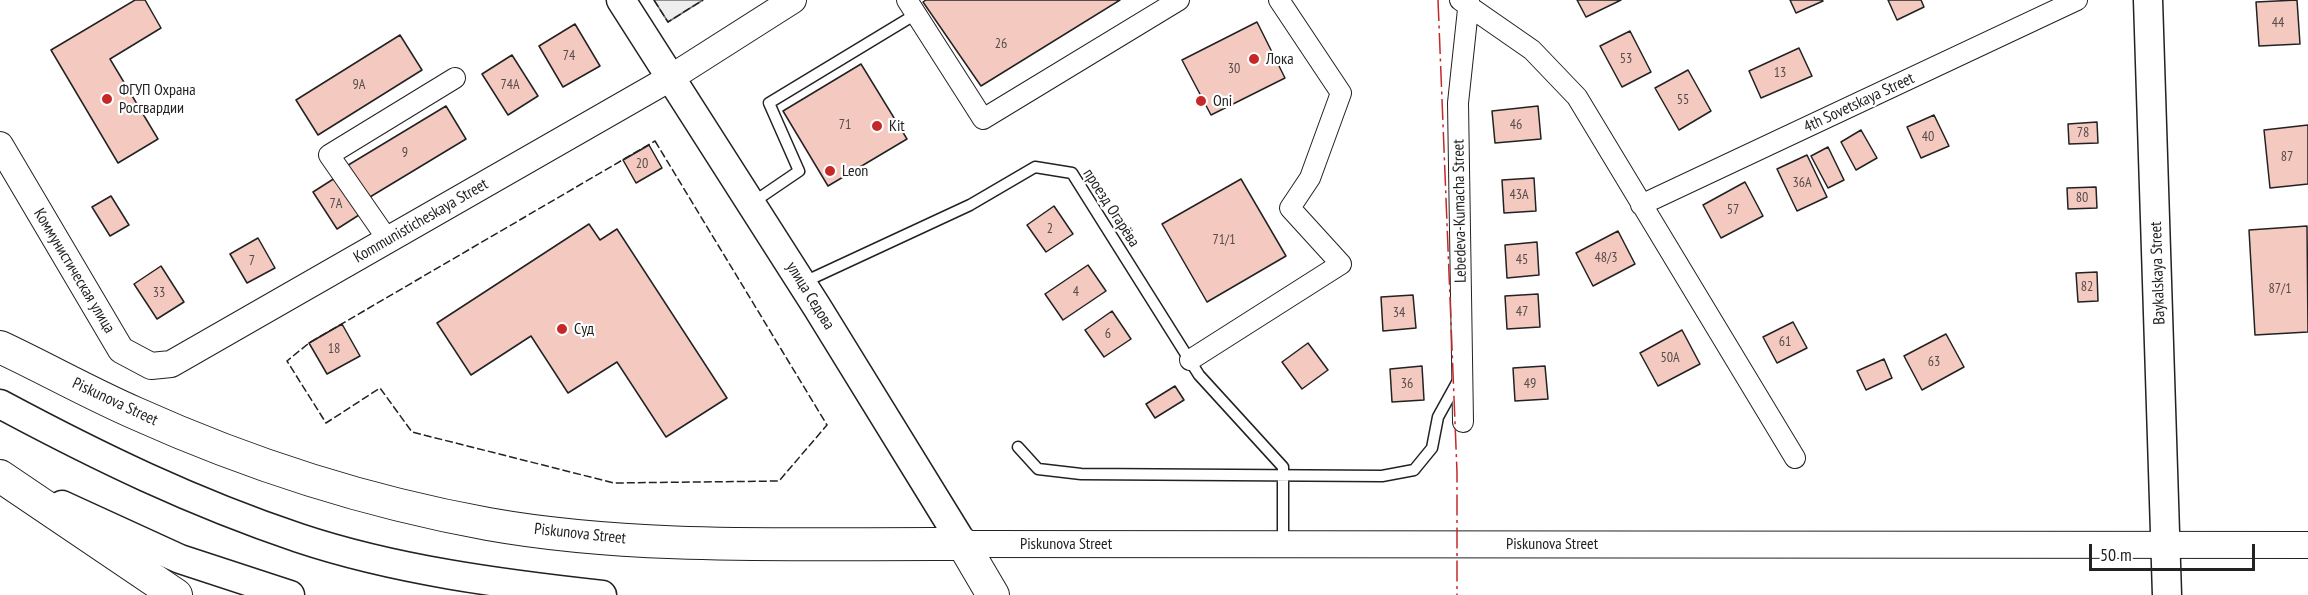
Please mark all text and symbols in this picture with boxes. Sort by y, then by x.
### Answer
house number: 44 [2272,15,2284,31]
house number: 26 [995,36,1007,52]
house number: 74 [563,48,575,64]
place label: Лока [1266,49,1294,69]
house number: 53 [1620,51,1632,67]
marker: Лока [1247,52,1261,66]
house number: 30 [1228,61,1240,77]
house number: 13 [1774,65,1786,81]
street label: 4th Sovetskaya Street [1801,69,1917,137]
house number: 9А [353,77,365,93]
house number: 74А [500,77,520,93]
place label: ФГУП Охрана Росгвардии [119,80,196,118]
place label: Oni [1213,91,1232,111]
marker: ФГУП Охрана Росгвардии [100,92,114,106]
house number: 55 [1677,92,1689,108]
marker: Oni [1194,94,1208,108]
place label: Kit [889,116,905,136]
house number: 71 [839,117,851,133]
house number: 46 [1510,117,1522,133]
marker: Kit [870,119,884,133]
house number: 78 [2077,125,2089,141]
house number: 40 [1922,129,1934,145]
street label: Lebedeva-Kumacha Street [1449,139,1471,283]
house number: 9 [402,145,408,161]
house number: 87 [2281,149,2293,165]
house number: 20 [636,156,648,172]
place label: Leon [842,161,868,181]
marker: Leon [823,164,837,178]
street label: проезд Огарёва [1079,165,1143,251]
street label: Kommunisticheskaya Street [350,175,492,267]
house number: 36А [1792,175,1812,191]
house number: 43А [1509,187,1529,203]
house number: 80 [2076,190,2088,206]
house number: 7А [330,196,342,212]
house number: 57 [1727,202,1739,218]
street label: Коммунистическая улица [29,205,119,337]
house number: 2 [1047,221,1053,237]
street label: Baykalskaya Street [2147,221,2169,325]
house number: 71/1 [1212,232,1236,248]
house number: 48/3 [1594,250,1618,266]
house number: 45 [1516,252,1528,268]
house number: 7 [249,253,255,269]
street label: улица Седова [782,259,838,333]
house number: 82 [2081,279,2093,295]
house number: 87/1 [2268,281,2292,297]
house number: 4 [1073,284,1079,300]
house number: 33 [153,285,165,301]
house number: 47 [1516,304,1528,320]
house number: 34 [1393,305,1405,321]
place label: Суд [574,319,594,339]
marker: Суд [555,322,569,336]
house number: 6 [1105,326,1111,342]
house number: 61 [1779,334,1791,350]
house number: 18 [328,341,340,357]
house number: 50А [1660,350,1680,366]
house number: 63 [1928,354,1940,370]
street label: Piskunova Street [69,374,161,430]
house number: 36 [1401,376,1413,392]
house number: 49 [1524,376,1536,392]
street label: Piskunova Street [533,520,627,548]
scale bar [2092,532,2258,570]
street label: Piskunova Street [1020,534,1112,554]
street label: Piskunova Street [1506,534,1598,554]
text: 50 m [2100,543,2132,566]

